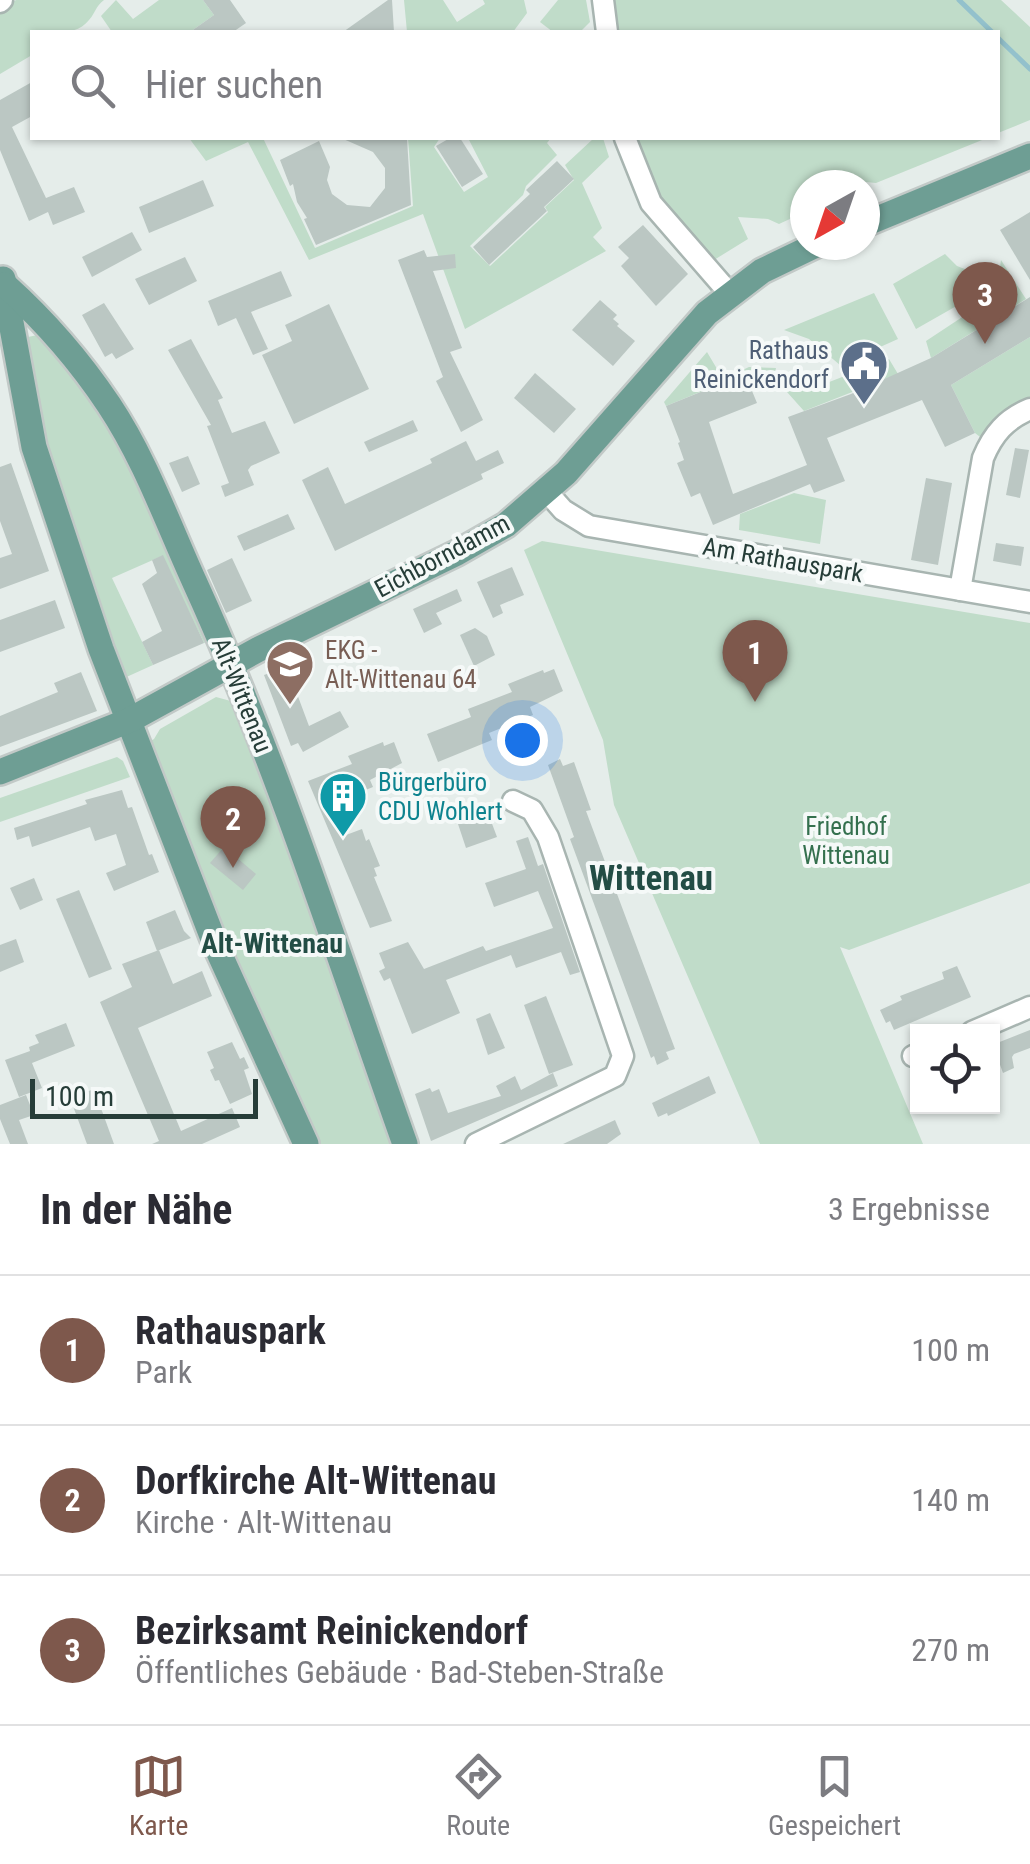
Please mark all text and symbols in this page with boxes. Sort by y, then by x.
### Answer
search box [30,30,1000,140]
icon: search [65,58,120,113]
text: Hier suchen [145,63,323,107]
north arrow [790,170,880,260]
pin: 3 [952,262,1018,344]
place label: Rathaus Reinickendorf [693,336,829,394]
public building icon: Rathaus Reinickendorf [838,338,890,406]
street label: Eichborndamm [370,508,514,604]
street label: Am Rathauspark [701,532,866,589]
pin: 1 [722,620,788,702]
street label: Alt-Wittenau [206,633,278,757]
place label: EKG - Alt-Wittenau 64 [325,636,477,694]
school or university icon: EKG - Alt-Wittenau 64 [264,638,316,706]
your location [497,715,548,766]
place label: Bürgerbüro CDU Wohlert [378,768,503,826]
building icon: Bürgerbüro CDU Wohlert [317,770,369,838]
pin: 2 [200,786,266,868]
park label: Friedhof Wittenau [802,812,890,870]
district label: Wittenau [589,858,713,899]
district label: Alt-Wittenau [201,927,343,960]
map controls [910,1024,1000,1114]
button: locate [910,1024,1000,1114]
scale bar [30,1074,258,1118]
text: 100 m [45,1080,114,1113]
text: In der Nähe [40,1185,232,1234]
text: 3 Ergebnisse [828,1190,990,1228]
text: Rathauspark [135,1309,326,1353]
text: 1 [64,1331,81,1369]
text: 100 m [911,1331,990,1369]
text: Park [135,1353,192,1391]
text: Dorfkirche Alt-Wittenau [135,1459,496,1503]
text: 2 [64,1481,81,1519]
text: 140 m [911,1481,990,1519]
text: Kirche · Alt-Wittenau [135,1503,392,1541]
text: Bezirksamt Reinickendorf [135,1609,528,1653]
text: 3 [64,1631,81,1669]
text: 270 m [911,1631,990,1669]
text: Öffentliches Gebäude · Bad-Steben-Straße [135,1653,664,1691]
tab: Karte [129,1749,188,1842]
tab: Route [446,1749,510,1842]
tab: Gespeichert [768,1749,901,1842]

